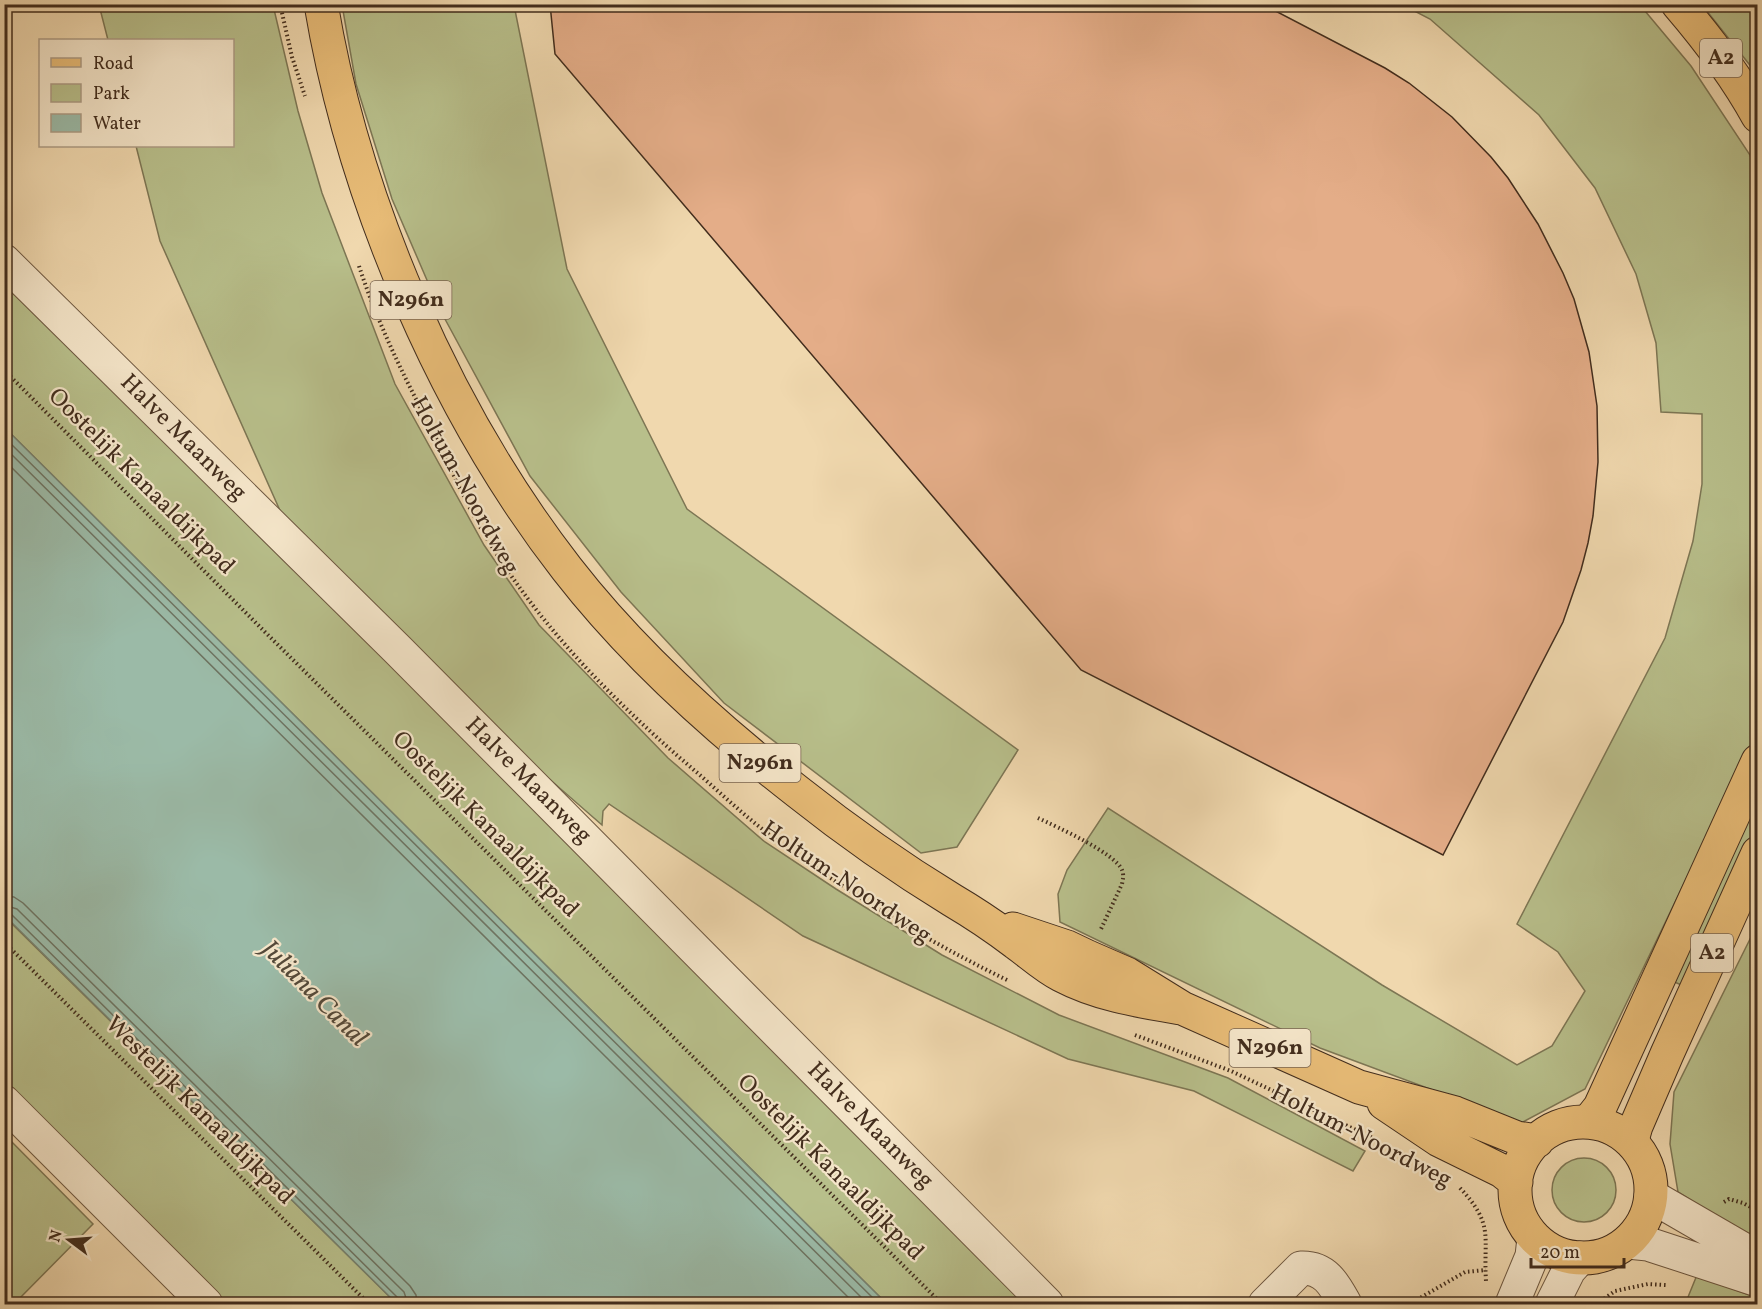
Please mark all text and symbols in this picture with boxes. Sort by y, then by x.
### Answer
legend [39,39,234,147]
road number: A2 [1700,39,1742,77]
text: Road [93,52,134,77]
text: Park [93,82,130,107]
text: Water [93,112,141,137]
road number: N296n [370,281,452,319]
street label: Halve Maanweg [112,367,254,509]
street label: Oostelijk Kanaaldijkpad [40,381,242,583]
street label: Holtum-Noordweg [401,391,527,581]
street label: Halve Maanweg [457,710,599,852]
street label: Oostelijk Kanaaldijkpad [384,724,586,926]
road number: N296n [720,744,801,782]
street label: Holtum-Noordweg [754,813,938,953]
water label: Juliana Canal [250,930,376,1056]
road number: A2 [1691,934,1733,972]
street label: Westelijk Kanaaldijkpad [97,1009,301,1213]
road number: N296n [1230,1029,1310,1067]
street label: Halve Maanweg [799,1055,941,1197]
street label: Oostelijk Kanaaldijkpad [729,1067,931,1269]
street label: Holtum-Noordweg [1265,1077,1457,1197]
north arrow [39,1210,99,1270]
text: N [44,1227,69,1245]
scale bar [1531,1231,1624,1269]
text: 20 m [1540,1241,1580,1266]

